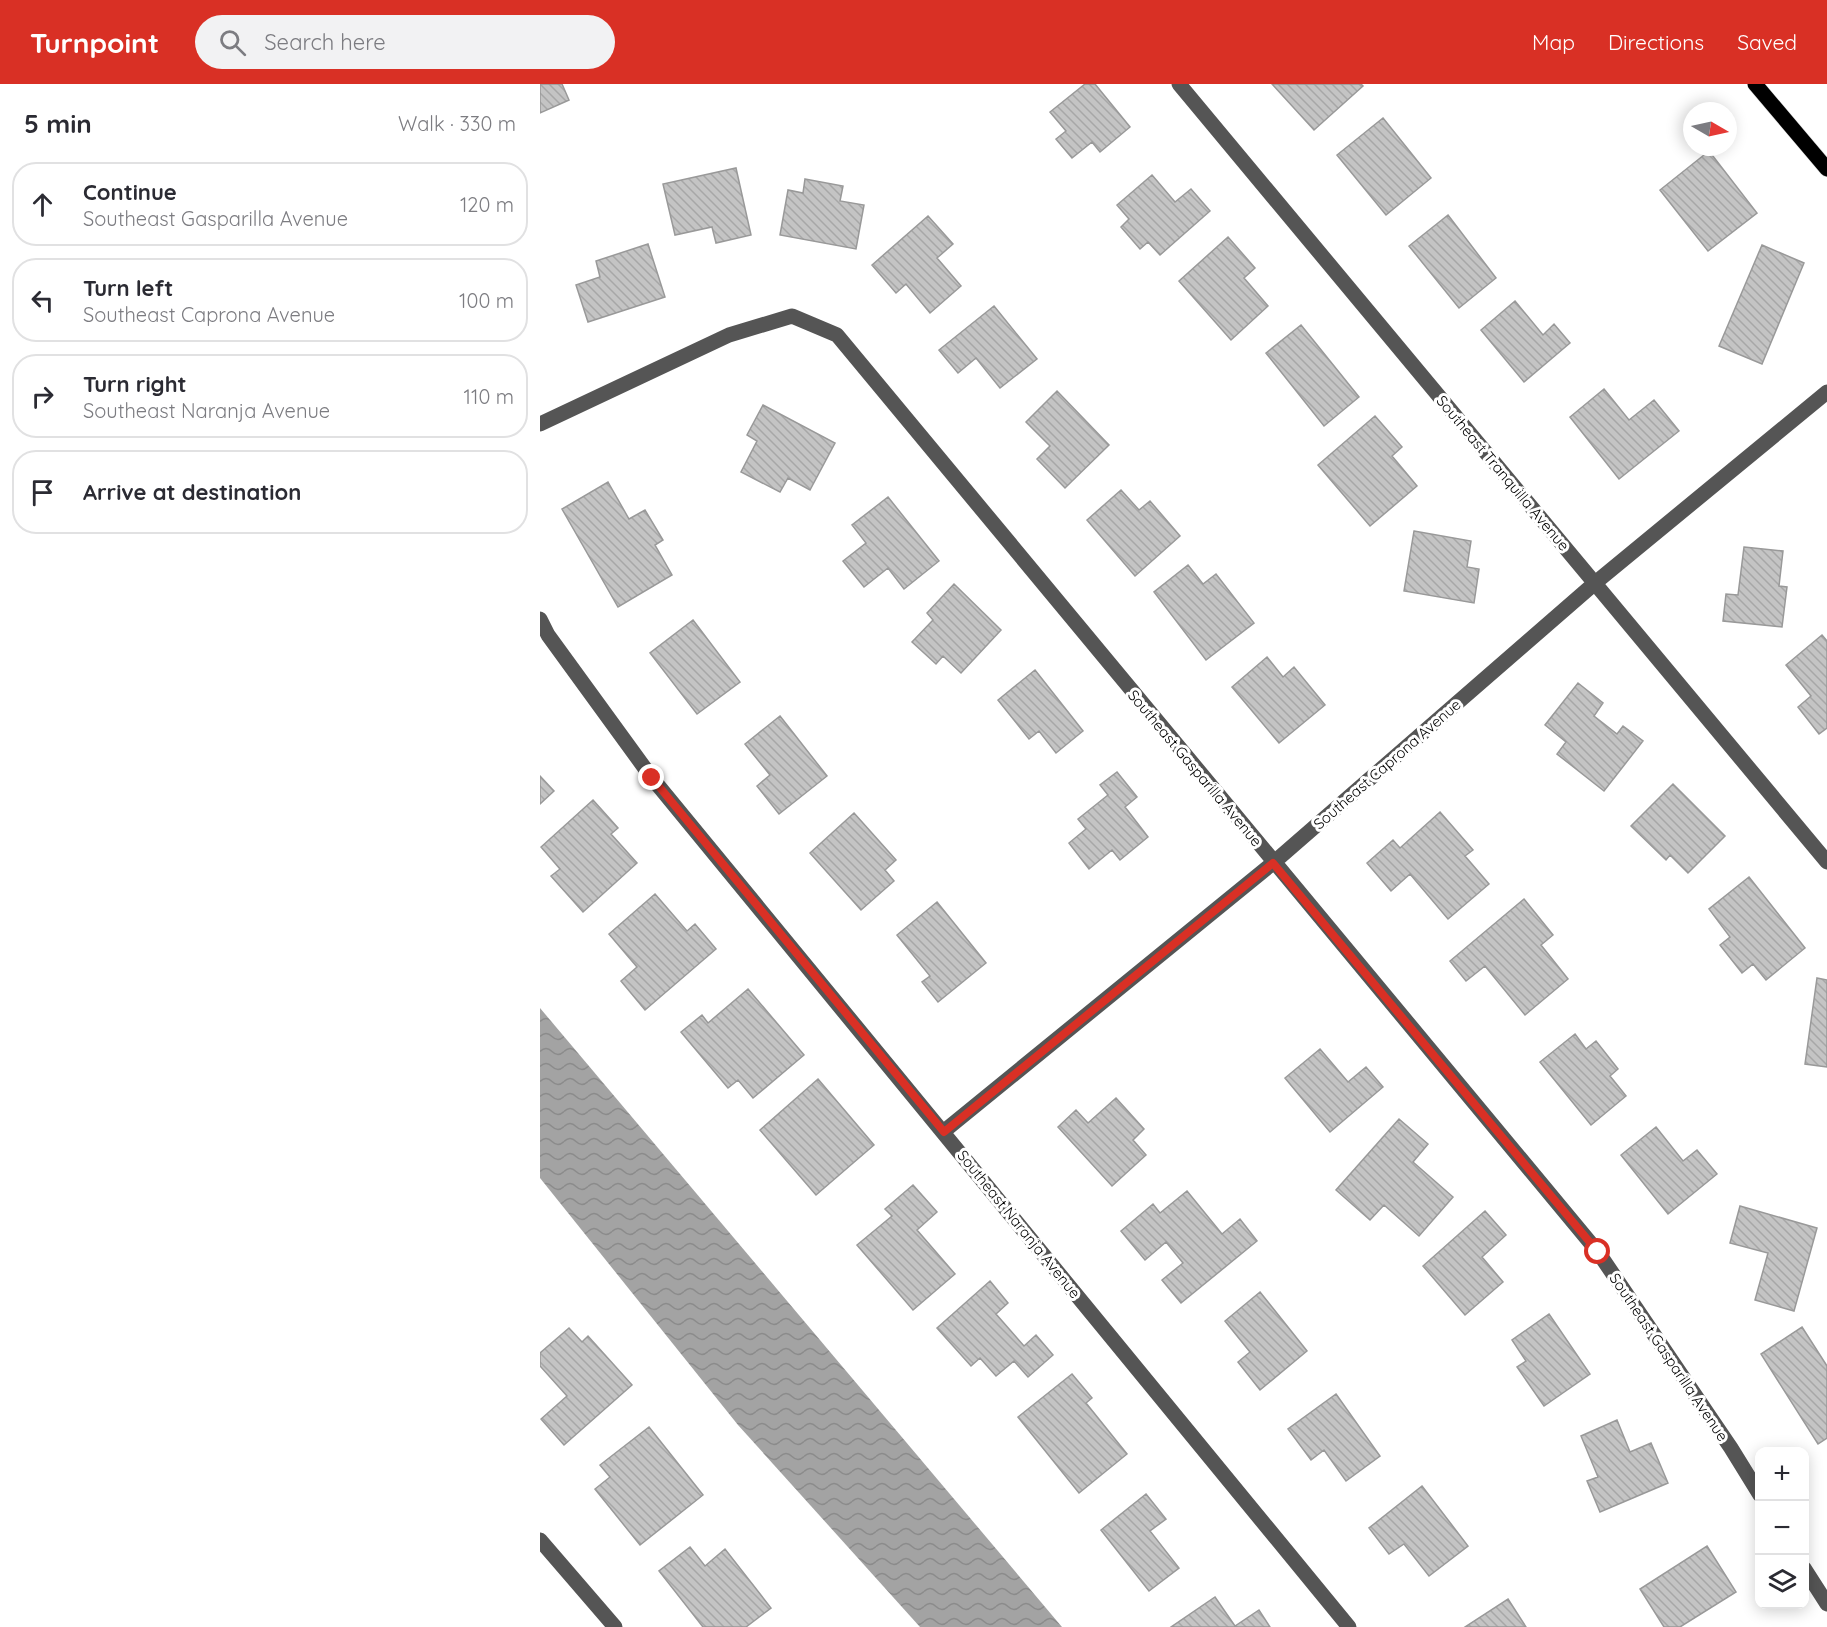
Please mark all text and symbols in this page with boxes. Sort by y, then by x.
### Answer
search box [195,15,615,69]
text: Turnpoint [30,25,159,60]
icon: search [216,26,249,59]
text: Search here [264,28,386,56]
text: Map [1532,29,1575,55]
text: Directions [1608,29,1704,55]
text: Saved [1737,29,1797,55]
north arrow [1683,102,1737,156]
text: 5 min [24,107,92,140]
text: Walk · 330 m [398,111,516,136]
text: Continue [83,178,177,206]
icon: ahead [26,188,59,221]
text: 120 m [460,192,514,217]
text: Southeast Gasparilla Avenue [83,206,348,231]
text: Turn left [83,274,173,302]
icon: left [26,284,59,317]
text: 100 m [459,288,514,313]
text: Southeast Caprona Avenue [83,302,335,327]
text: Turn right [83,370,187,398]
icon: right [26,380,59,413]
text: 110 m [464,384,514,409]
street label: Southeast Tranquilla Avenue [1432,391,1574,555]
text: Southeast Naranja Avenue [83,398,330,423]
icon: arrive [26,476,59,509]
text: Arrive at destination [83,478,301,506]
street label: Southeast Gasparilla Avenue [1124,686,1266,850]
street label: Southeast Caprona Avenue [1309,695,1465,833]
route end [638,764,664,790]
street label: Southeast Naranja Avenue [953,1146,1085,1302]
route start [1584,1238,1610,1264]
street label: Southeast Gasparilla Avenue [1606,1269,1732,1445]
map controls [1755,1447,1809,1609]
button: + [1755,1447,1809,1501]
button: − [1755,1501,1809,1555]
button: layers [1755,1555,1809,1609]

